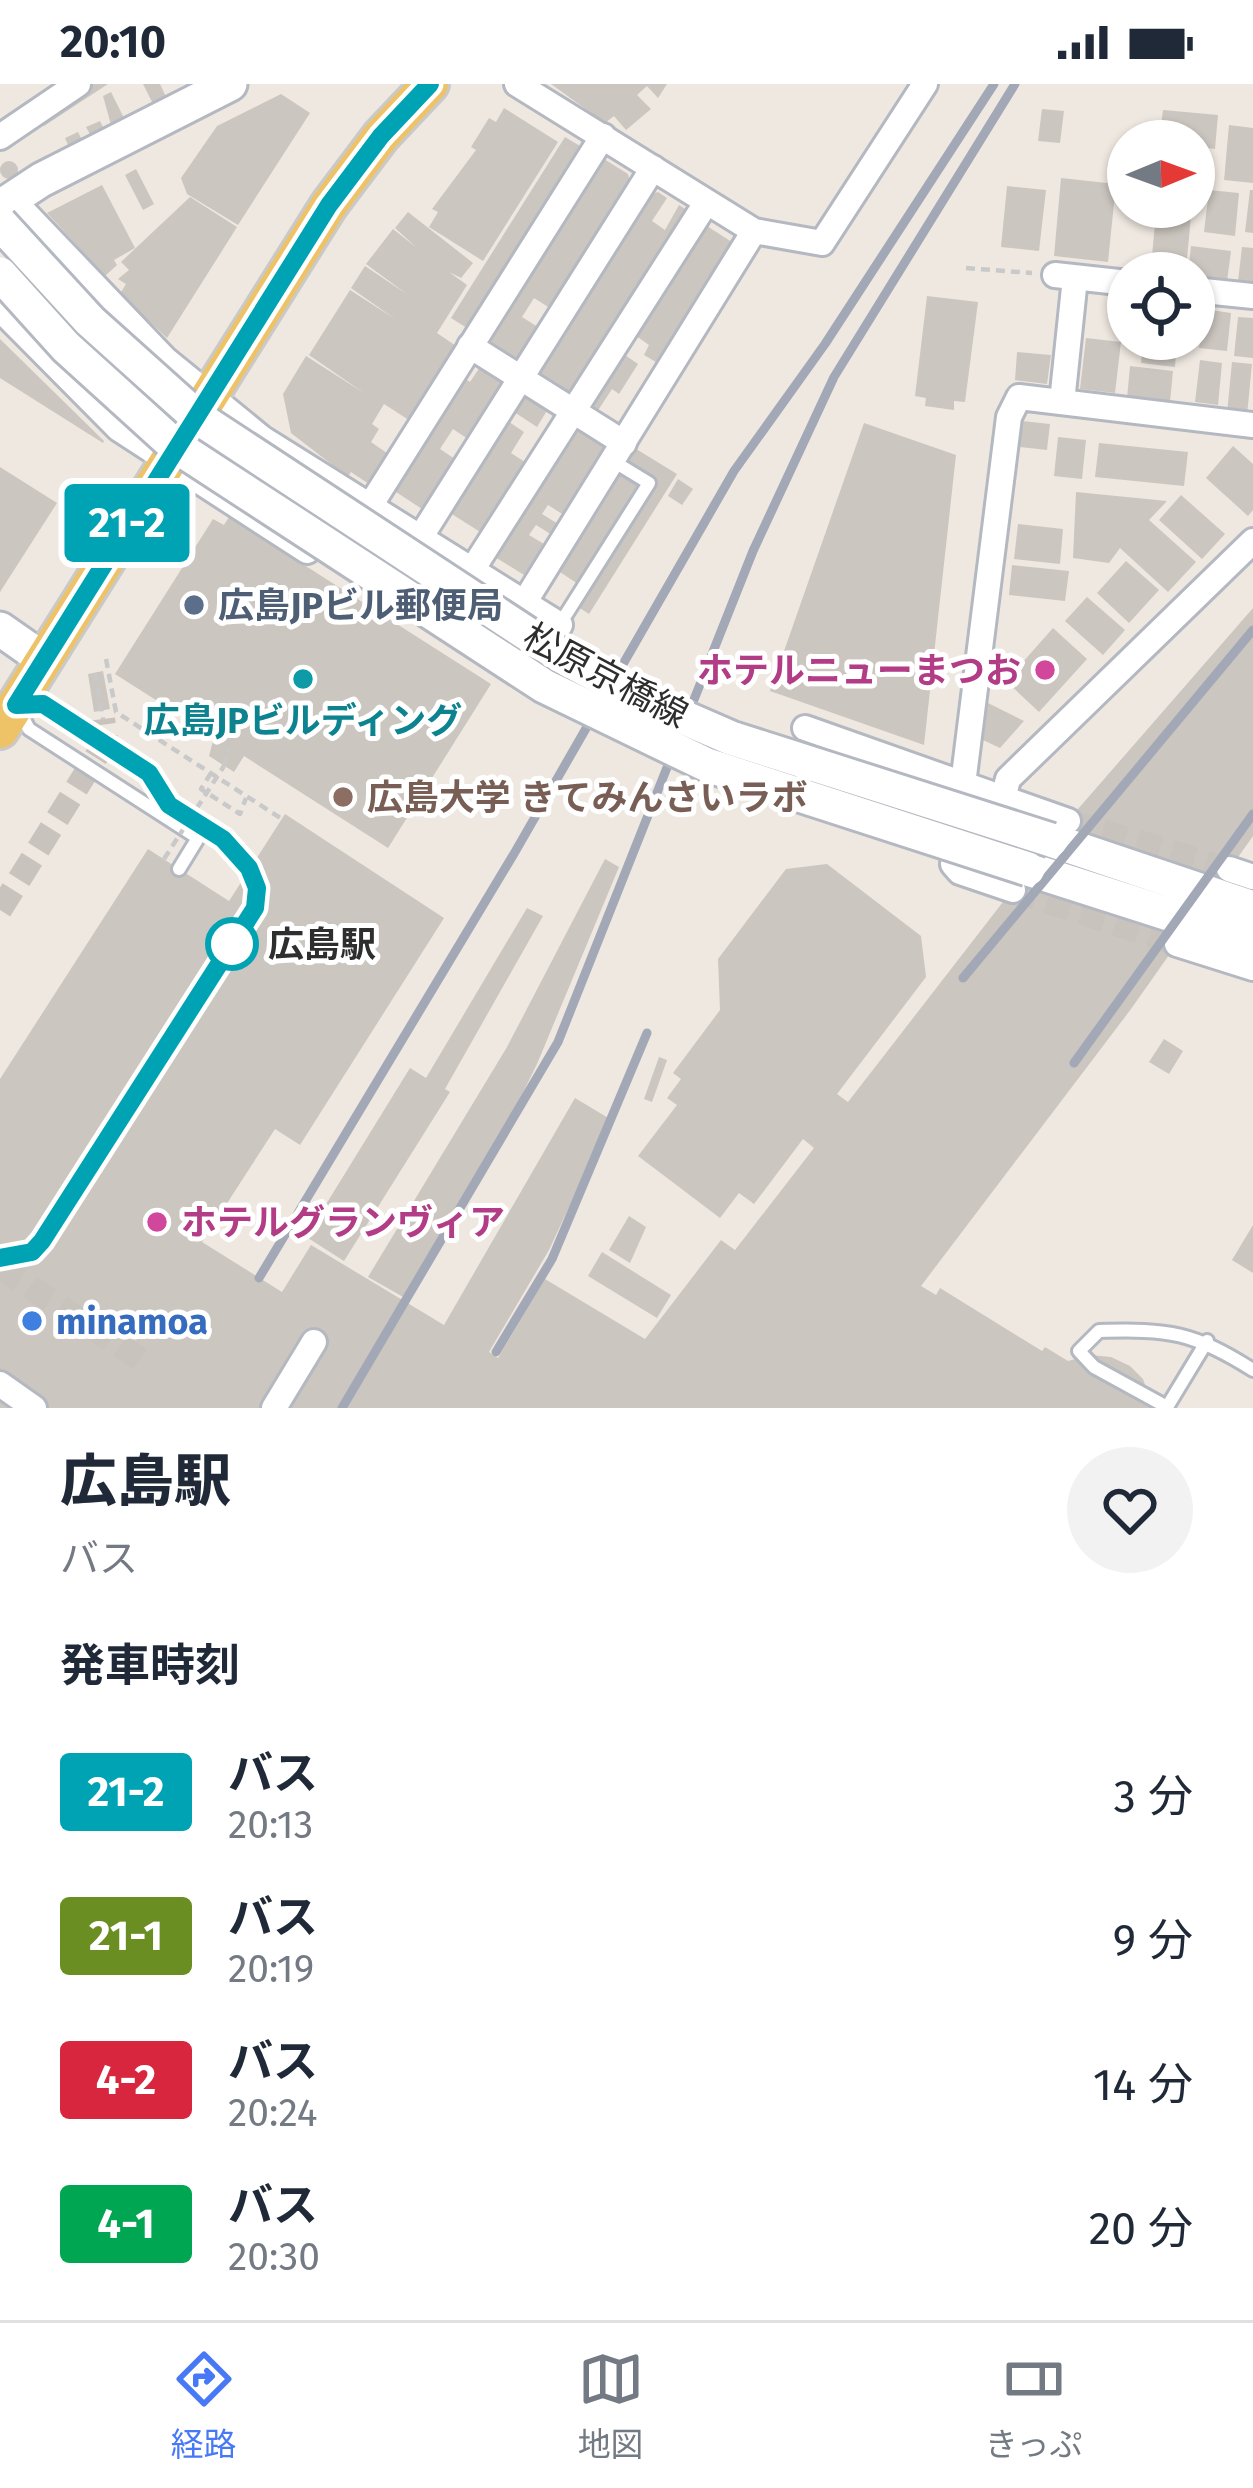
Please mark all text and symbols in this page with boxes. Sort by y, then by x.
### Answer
text: 20:10 [60,15,166,69]
north arrow [1107,120,1215,228]
map controls [1107,120,1215,360]
button: locate [1107,252,1215,360]
line badge: 21-2 [43,484,211,562]
text: 21-2 [88,498,166,548]
place label: 広島JPビル郵便局 [218,584,503,628]
marker: 広島JPビル郵便局 [181,592,207,618]
street label: 松原京橋線 [516,614,695,738]
place label: ホテルニューまつお [697,649,1021,693]
marker: ホテルニューまつお [1032,657,1058,683]
marker: 広島JPビルディング [290,666,316,692]
place label: 広島JPビルディング [144,699,462,743]
place label: 広島大学 きてみんさいラボ [367,776,808,820]
marker: 広島大学 きてみんさいラボ [330,784,356,810]
marker: 広島駅 [207,919,257,969]
place label: 広島駅 [268,923,376,967]
place label: ホテルグランヴィア [181,1201,505,1245]
marker: ホテルグランヴィア [144,1209,170,1235]
place label: minamoa [56,1300,208,1344]
marker: minamoa [19,1308,45,1334]
button: heart [1067,1447,1193,1573]
text: 広島駅 [60,1448,231,1516]
text: バス [60,1536,138,1582]
text: 発車時刻 [60,1639,240,1693]
text: バス [228,1747,318,1801]
text: 21-2 [87,1767,165,1817]
text: 3 分 [1114,1770,1193,1824]
text: 20:13 [228,1802,313,1848]
text: バス [228,1891,318,1945]
text: 21-1 [89,1911,163,1961]
text: 9 分 [1112,1914,1193,1968]
text: 20:19 [228,1946,314,1992]
text: バス [228,2035,318,2089]
text: 4-2 [96,2055,156,2105]
text: 14 分 [1093,2058,1193,2112]
text: 20:24 [228,2090,317,2136]
text: バス [228,2179,318,2233]
text: 4-1 [97,2199,155,2249]
text: 20 分 [1089,2202,1193,2256]
text: 20:30 [228,2234,320,2280]
tab: 経路 [171,2346,237,2466]
tab: 地図 [578,2346,644,2466]
tab: きっぷ [985,2346,1082,2466]

